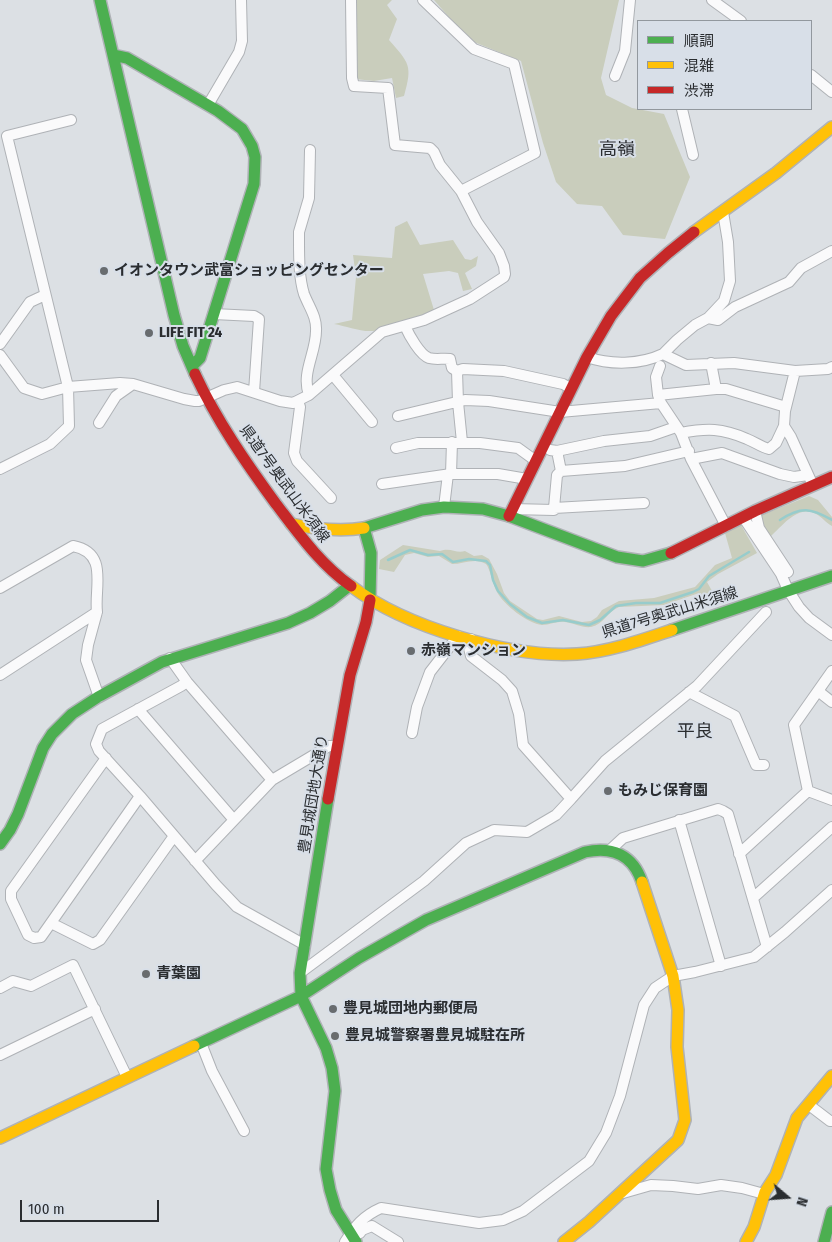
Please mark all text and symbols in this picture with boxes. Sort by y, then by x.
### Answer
legend [637,20,812,110]
text: 順調 [684,32,714,50]
text: 混雑 [684,57,714,75]
text: 渋滞 [684,82,714,100]
district label: 高嶺 [599,139,635,161]
place label: イオンタウン武富ショッピングセンター [114,262,384,280]
marker: イオンタウン武富ショッピングセンター [98,265,110,277]
place label: LIFE FIT 24 [159,324,222,342]
marker: LIFE FIT 24 [143,327,155,339]
street label: 県道7号奥武山米須線 [235,422,333,546]
street label: 県道7号奥武山米須線 [600,584,740,642]
place label: 赤嶺マンション [421,642,526,660]
marker: 赤嶺マンション [405,645,417,657]
district label: 平良 [677,721,713,743]
street label: 豊見城団地大通り [296,733,332,855]
place label: もみじ保育園 [618,782,708,800]
marker: もみじ保育園 [602,785,614,797]
place label: 青葉園 [156,965,201,983]
marker: 青葉園 [140,968,152,980]
place label: 豊見城団地内郵便局 [343,1000,478,1018]
marker: 豊見城団地内郵便局 [327,1003,339,1015]
place label: 豊見城警察署豊見城駐在所 [345,1027,525,1045]
marker: 豊見城警察署豊見城駐在所 [329,1030,341,1042]
north arrow [762,1172,812,1222]
scale bar [22,1190,161,1222]
text: N [792,1195,811,1208]
text: 100 m [28,1200,65,1218]

